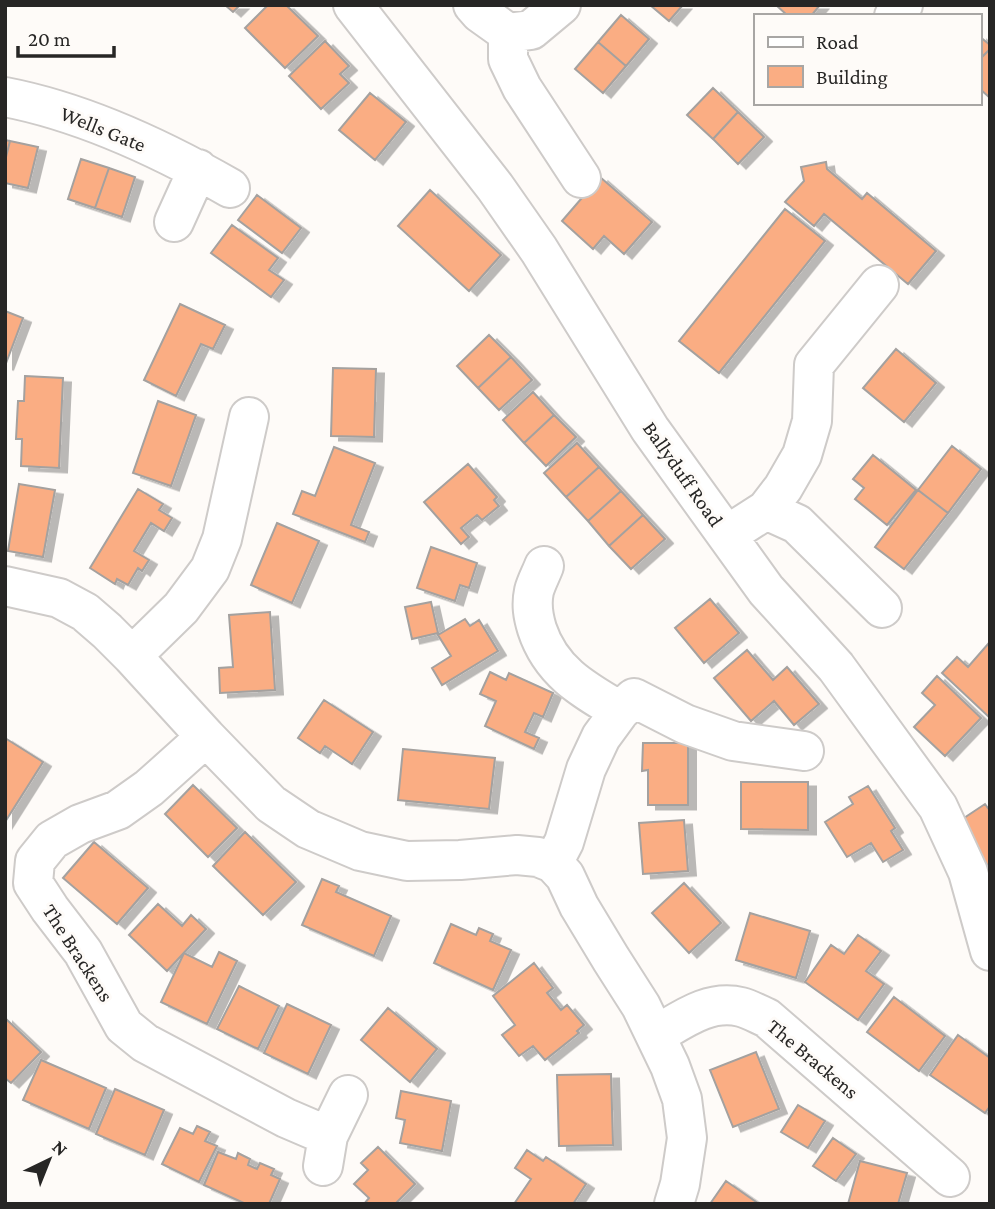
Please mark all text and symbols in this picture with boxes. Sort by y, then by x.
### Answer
scale bar [18,14,114,58]
legend [754,14,981,105]
text: 20 m [28,27,71,51]
text: Road [816,30,859,54]
text: Building [816,65,888,89]
street label: Wells Gate [57,101,149,157]
street label: Ballyduff Road [638,417,728,531]
street label: The Brackens [38,900,118,1006]
street label: The Brackens [763,1014,863,1104]
north arrow [14,1125,84,1195]
text: N [48,1136,72,1160]

